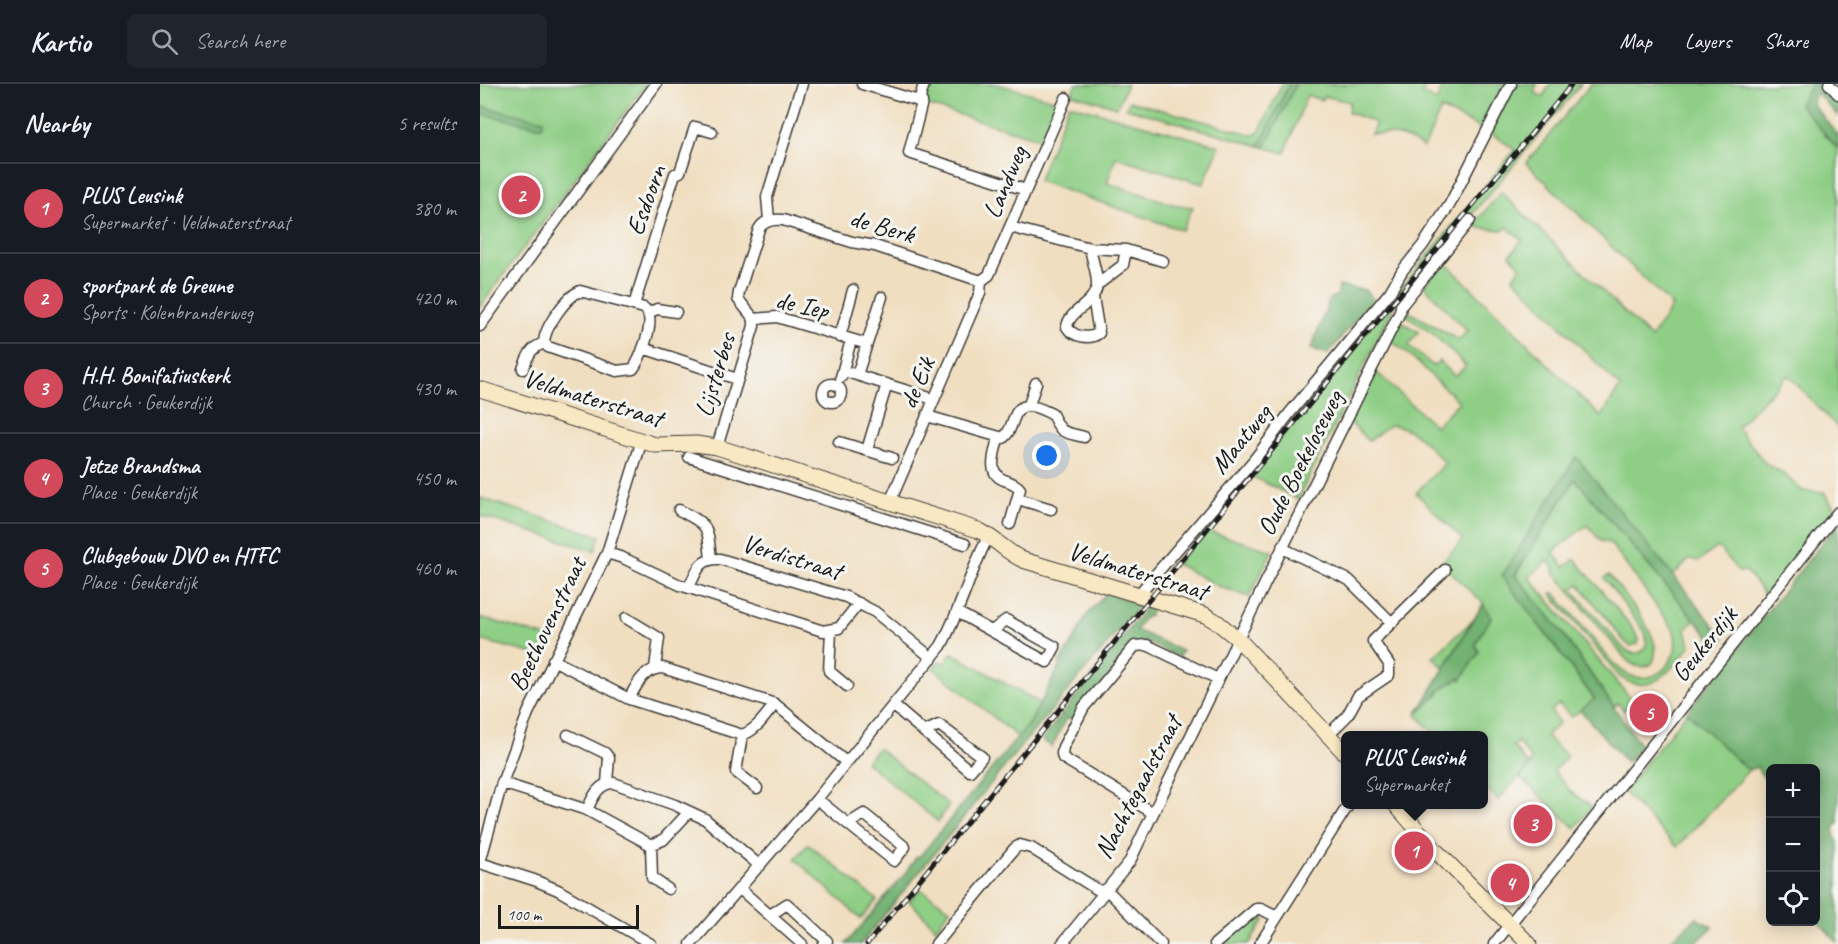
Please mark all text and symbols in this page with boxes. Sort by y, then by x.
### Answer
search box [127,14,547,68]
text: Kartio [30,24,91,59]
icon: search [148,25,181,58]
text: Search here [196,27,285,55]
text: Map [1619,28,1652,54]
text: Layers [1685,28,1731,54]
text: Share [1764,28,1808,54]
text: Nearby [24,107,89,140]
text: 5 results [397,111,456,136]
street label: Landweg [975,139,1036,223]
street label: Esdoorn [618,159,674,240]
pin: 2 [502,172,540,218]
text: PLUS Leusink [81,182,182,210]
text: 1 [39,196,48,221]
text: 380 m [413,196,456,221]
street label: de Berk [846,201,921,252]
text: Supermarket · Veldmaterstraat [81,210,290,235]
text: sportpark de Greune [81,272,232,300]
street label: de Iep [772,283,834,327]
text: 2 [39,286,48,311]
text: 420 m [413,286,456,311]
text: Sports · Kolenbranderweg [81,300,253,325]
street label: Lijsterbes [687,327,744,421]
street label: de Eik [891,351,943,414]
street label: Veldmaterstraat [519,361,670,436]
text: H.H. Bonifatiuskerk [81,362,229,390]
text: 3 [39,376,48,401]
text: 430 m [413,376,456,401]
street label: Oude Boekeloseweg [1249,383,1351,541]
text: Church · Geukerdijk [81,390,212,415]
street label: Maatweg [1203,396,1280,481]
your location [1032,441,1061,470]
text: Jetze Brandsma [81,452,200,480]
text: 4 [39,466,48,491]
text: 450 m [413,466,456,491]
text: Place · Geukerdijk [81,480,197,505]
street label: Verdistraat [738,526,849,589]
street label: Veldmaterstraat [1064,534,1215,609]
text: Clubgebouw DVO en HTFC [81,542,278,570]
street label: Beethovenstraat [500,549,595,697]
text: 5 [39,556,48,581]
text: 460 m [413,556,456,581]
text: Place · Geukerdijk [81,570,197,595]
street label: Geukerdijk [1664,598,1745,689]
pin: 5 [1630,690,1668,736]
street label: Nachtegaalstraat [1087,707,1191,864]
popup [1341,731,1488,809]
text: PLUS Leusink [1364,744,1465,772]
map controls [1766,764,1820,926]
button: + [1766,764,1820,818]
text: Supermarket [1364,772,1449,797]
pin: 3 [1514,802,1552,846]
button: − [1766,818,1820,872]
pin: 1 [1394,828,1434,873]
pin: 4 [1490,860,1530,906]
button: locate [1766,872,1820,926]
scale bar [498,902,639,930]
text: 100 m [507,905,541,925]

